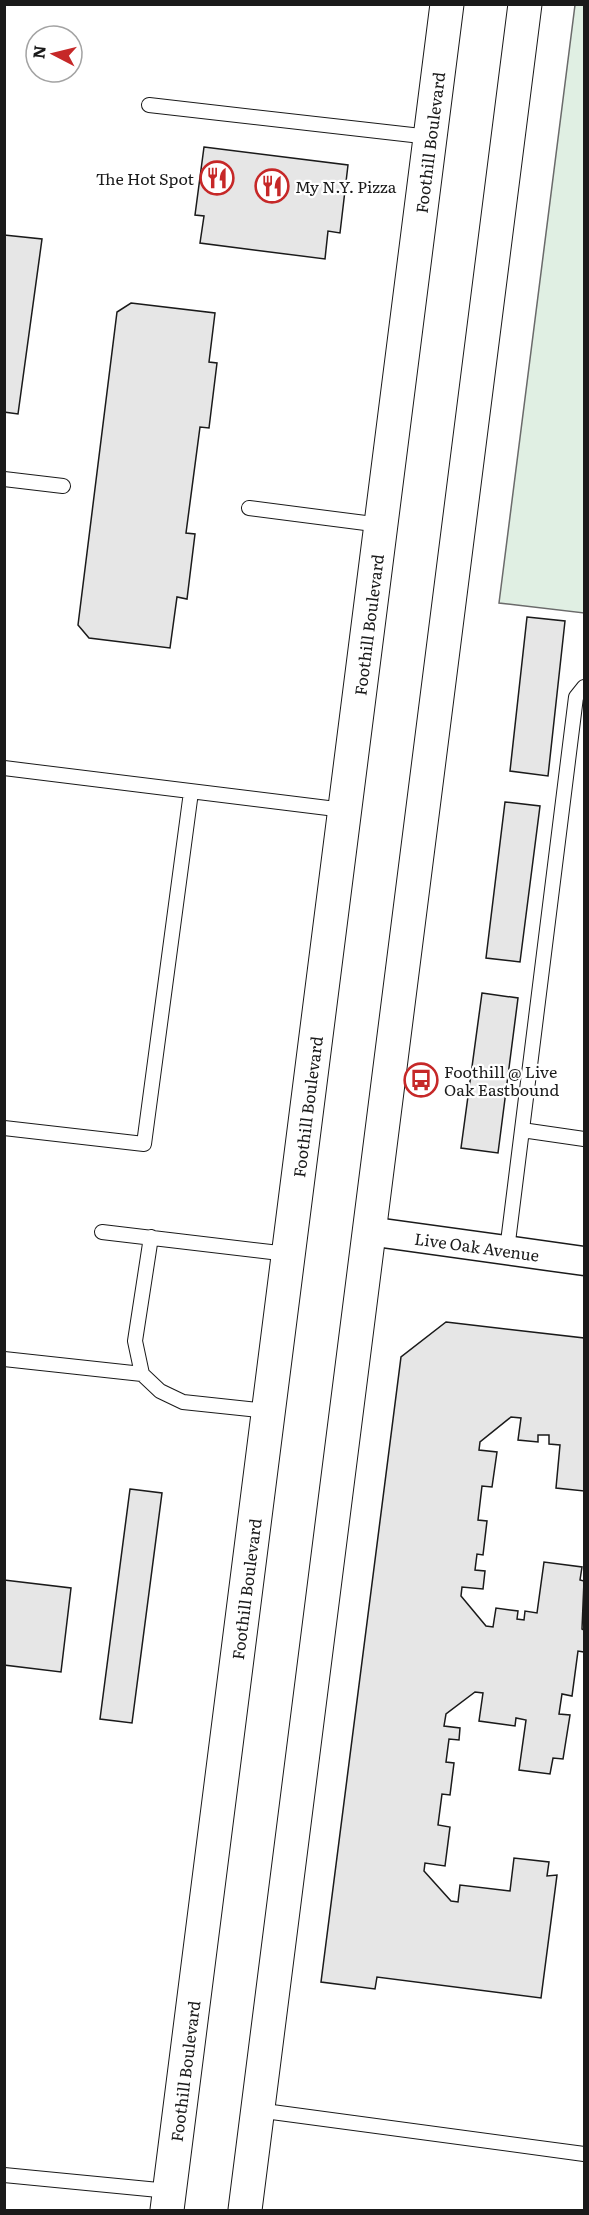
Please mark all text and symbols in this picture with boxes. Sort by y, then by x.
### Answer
north arrow [24,24,84,84]
text: N [25,44,51,60]
street label: Foothill Boulevard [409,70,450,215]
restaurant icon: The Hot Spot [199,160,235,196]
place label: The Hot Spot [96,166,195,190]
restaurant icon: My N.Y. Pizza [254,168,290,204]
place label: My N.Y. Pizza [295,174,397,198]
street label: Foothill Boulevard [347,552,389,697]
street label: Foothill Boulevard [286,1035,328,1179]
place label: Foothill @ Live Oak Eastbound [444,1059,560,1101]
bus stop icon: Foothill @ Live Oak Eastbound [403,1062,439,1098]
street label: Live Oak Avenue [413,1226,541,1267]
street label: Foothill Boulevard [225,1517,267,1661]
street label: Foothill Boulevard [164,1999,206,2143]

